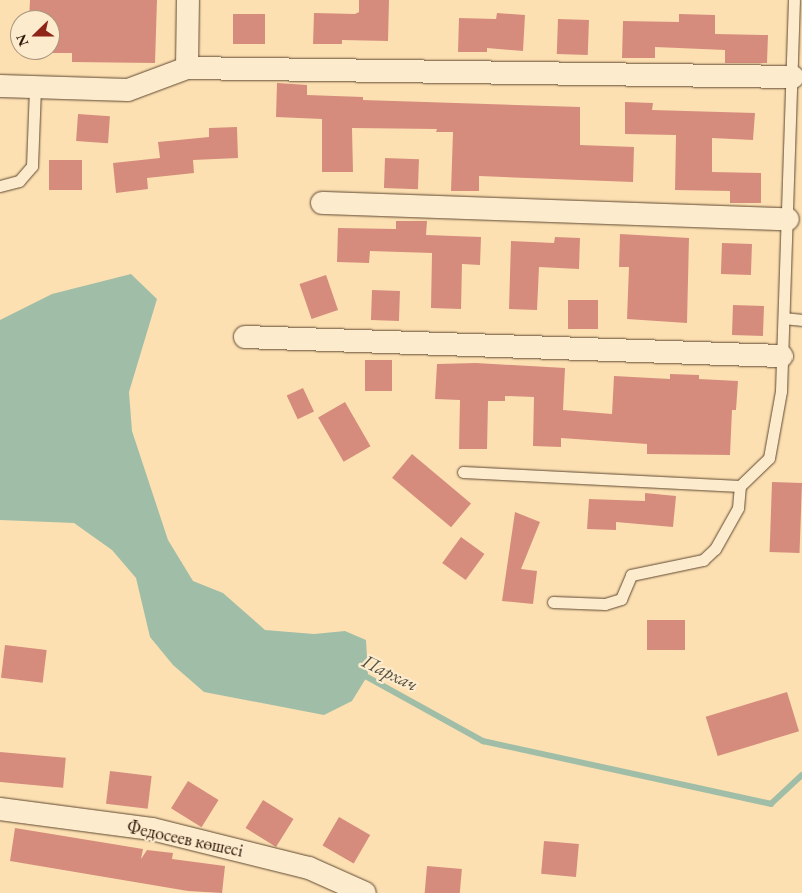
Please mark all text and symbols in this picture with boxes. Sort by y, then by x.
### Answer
north arrow [10,10,60,60]
text: N [12,32,32,49]
water label: Пархач [359,650,421,696]
street label: Федосеев көшесі [125,816,245,862]

